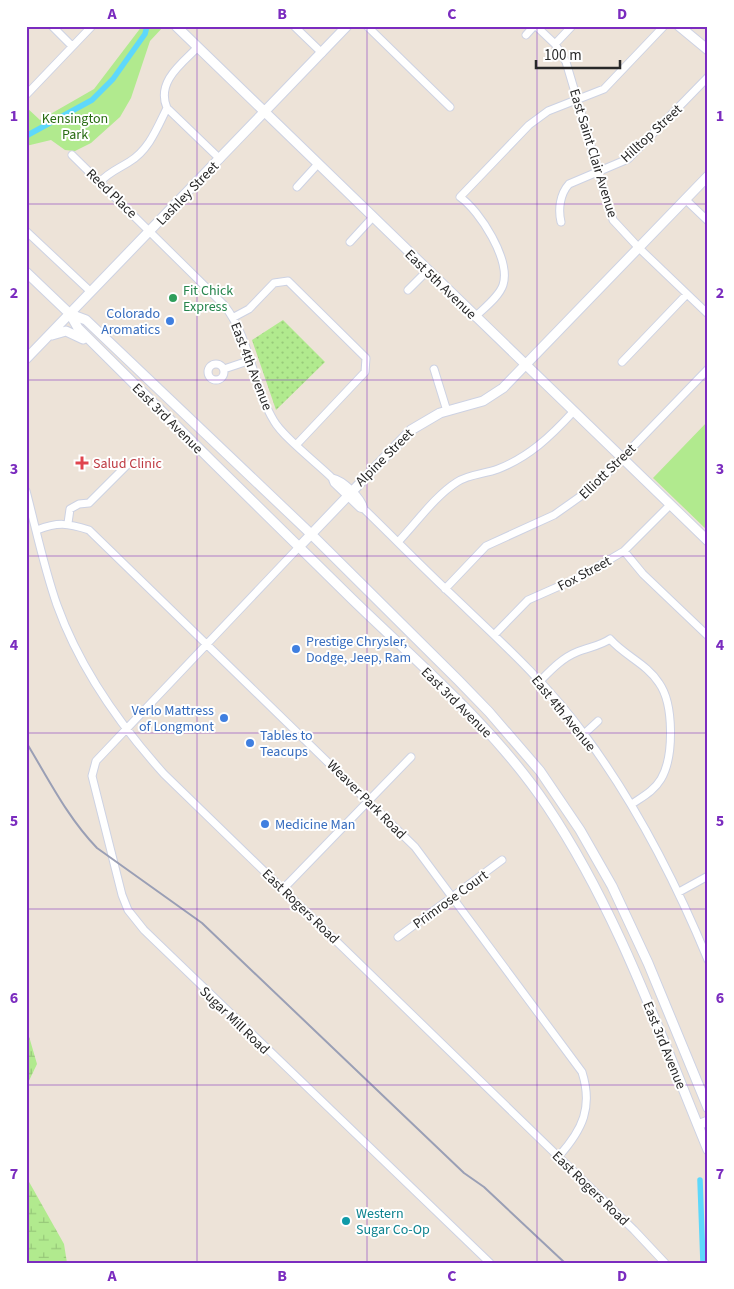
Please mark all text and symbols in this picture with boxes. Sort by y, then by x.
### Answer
text: A [106,3,117,25]
text: B [277,3,287,25]
text: C [447,3,457,25]
text: D [617,3,627,25]
scale bar [536,38,620,70]
text: 100 m [544,45,582,66]
street label: East Saint Clair Avenue [564,86,622,220]
street label: Hilltop Street [617,100,687,167]
text: 1 [10,105,18,127]
text: 1 [716,105,724,127]
park label: Kensington Park [42,109,108,145]
street label: Lashley Street [152,157,224,230]
street label: Reed Place [81,164,141,223]
street label: East 5th Avenue [400,245,481,324]
place label: Fit Chick Express [183,281,233,317]
text: 2 [10,282,18,304]
text: 2 [716,282,724,304]
marker: Fit Chick Express [167,292,179,304]
place label: Colorado Aromatics [101,304,160,340]
marker: Colorado Aromatics [164,315,176,327]
street label: East 4th Avenue [225,319,277,413]
street label: East 3rd Avenue [127,379,207,459]
street label: Alpine Street [351,424,418,491]
street label: Elliott Street [575,439,641,504]
place label: Salud Clinic [93,454,162,474]
marker: Salud Clinic [75,456,89,470]
text: 3 [10,458,18,480]
text: 3 [716,458,724,480]
street label: Fox Street [554,551,615,596]
place label: Prestige Chrysler, Dodge, Jeep, Ram [306,632,411,668]
text: 4 [10,634,19,656]
text: 4 [716,634,725,656]
marker: Prestige Chrysler, Dodge, Jeep, Ram [290,643,302,655]
street label: East 3rd Avenue [416,663,496,743]
street label: East 4th Avenue [526,671,600,756]
place label: Verlo Mattress of Longmont [132,701,214,737]
marker: Verlo Mattress of Longmont [218,712,230,724]
place label: Tables to Teacups [260,726,313,762]
marker: Tables to Teacups [244,737,256,749]
street label: Weaver Park Road [322,756,410,844]
text: 5 [10,810,18,832]
text: 5 [716,810,724,832]
place label: Medicine Man [275,815,355,835]
marker: Medicine Man [259,818,271,830]
street label: East Rogers Road [257,865,343,949]
street label: Primrose Court [409,866,492,934]
street label: Sugar Mill Road [195,982,274,1059]
text: 6 [10,987,18,1009]
text: 6 [716,987,724,1009]
street label: East 3rd Avenue [637,999,691,1092]
street label: East Rogers Road [547,1147,633,1231]
text: 7 [10,1163,18,1185]
text: 7 [716,1163,724,1185]
place label: Western Sugar Co-Op [356,1204,430,1240]
marker: Western Sugar Co-Op [340,1215,352,1227]
text: A [106,1265,117,1287]
text: B [277,1265,287,1287]
text: C [447,1265,457,1287]
text: D [617,1265,627,1287]

